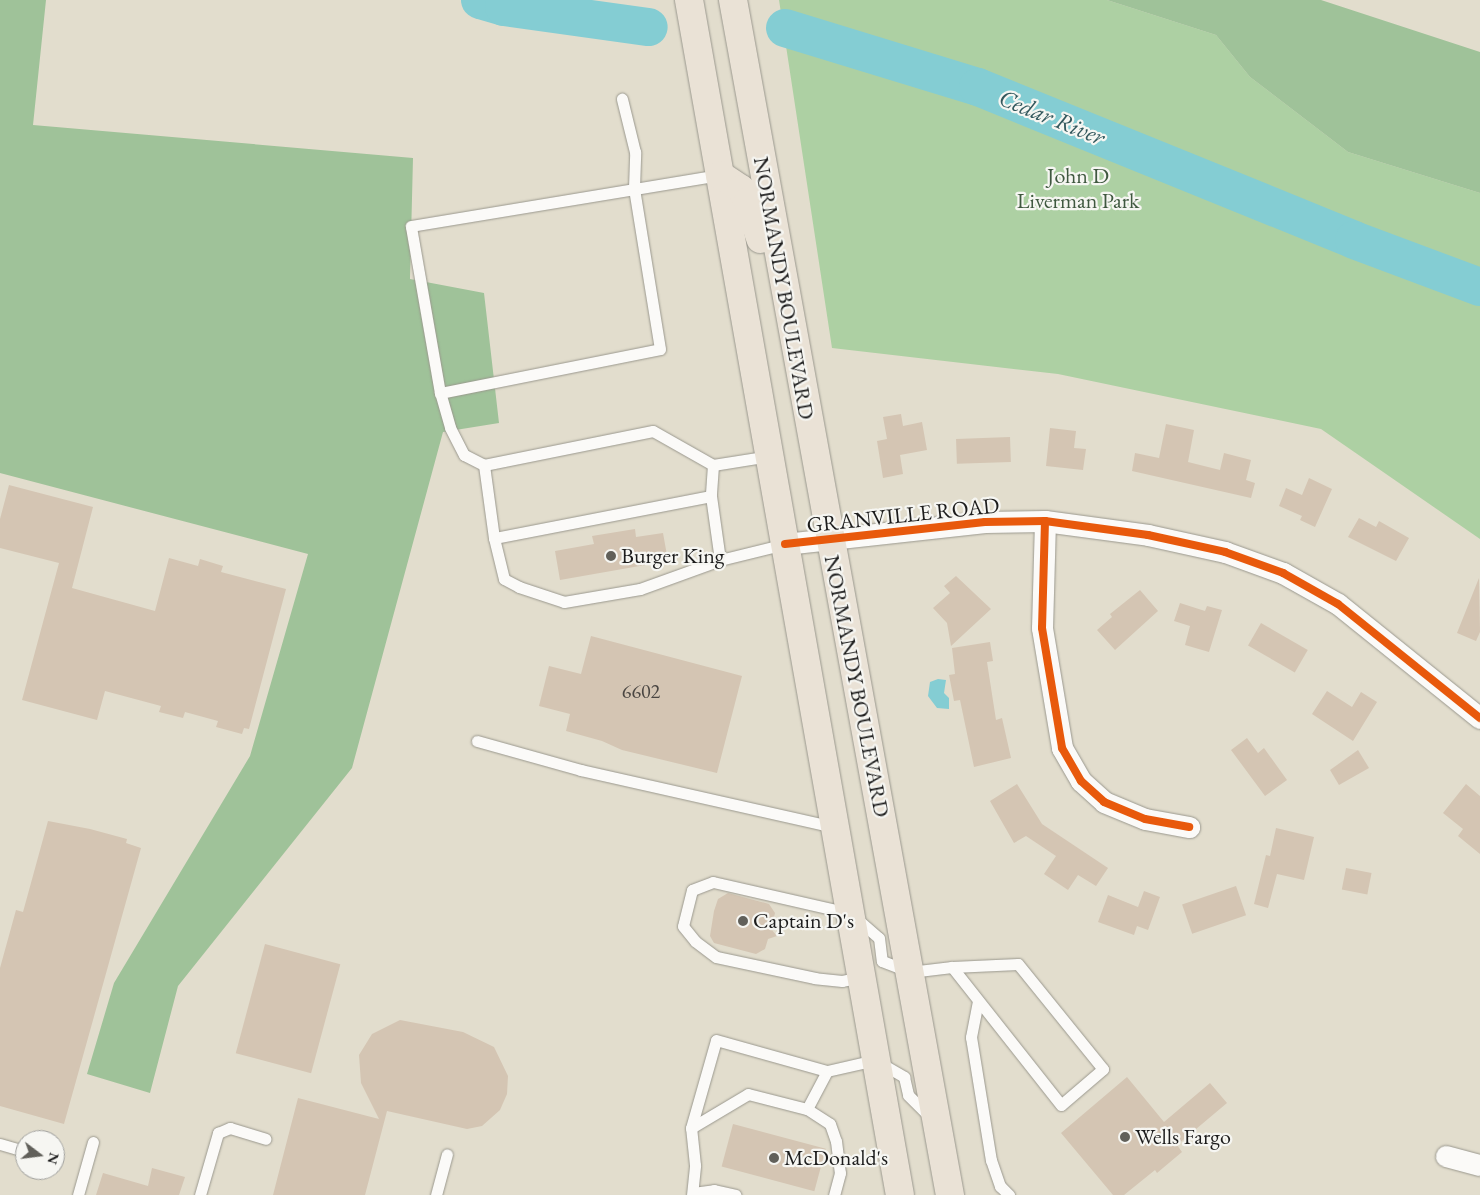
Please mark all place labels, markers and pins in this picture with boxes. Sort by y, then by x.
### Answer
place label: Burger King [621,543,724,569]
marker: Burger King [605,550,617,562]
place label: Captain D's [753,908,854,934]
marker: Captain D's [737,915,749,927]
place label: Wells Fargo [1135,1124,1231,1150]
marker: Wells Fargo [1119,1131,1131,1143]
place label: McDonald's [784,1145,888,1171]
marker: McDonald's [768,1152,780,1164]

